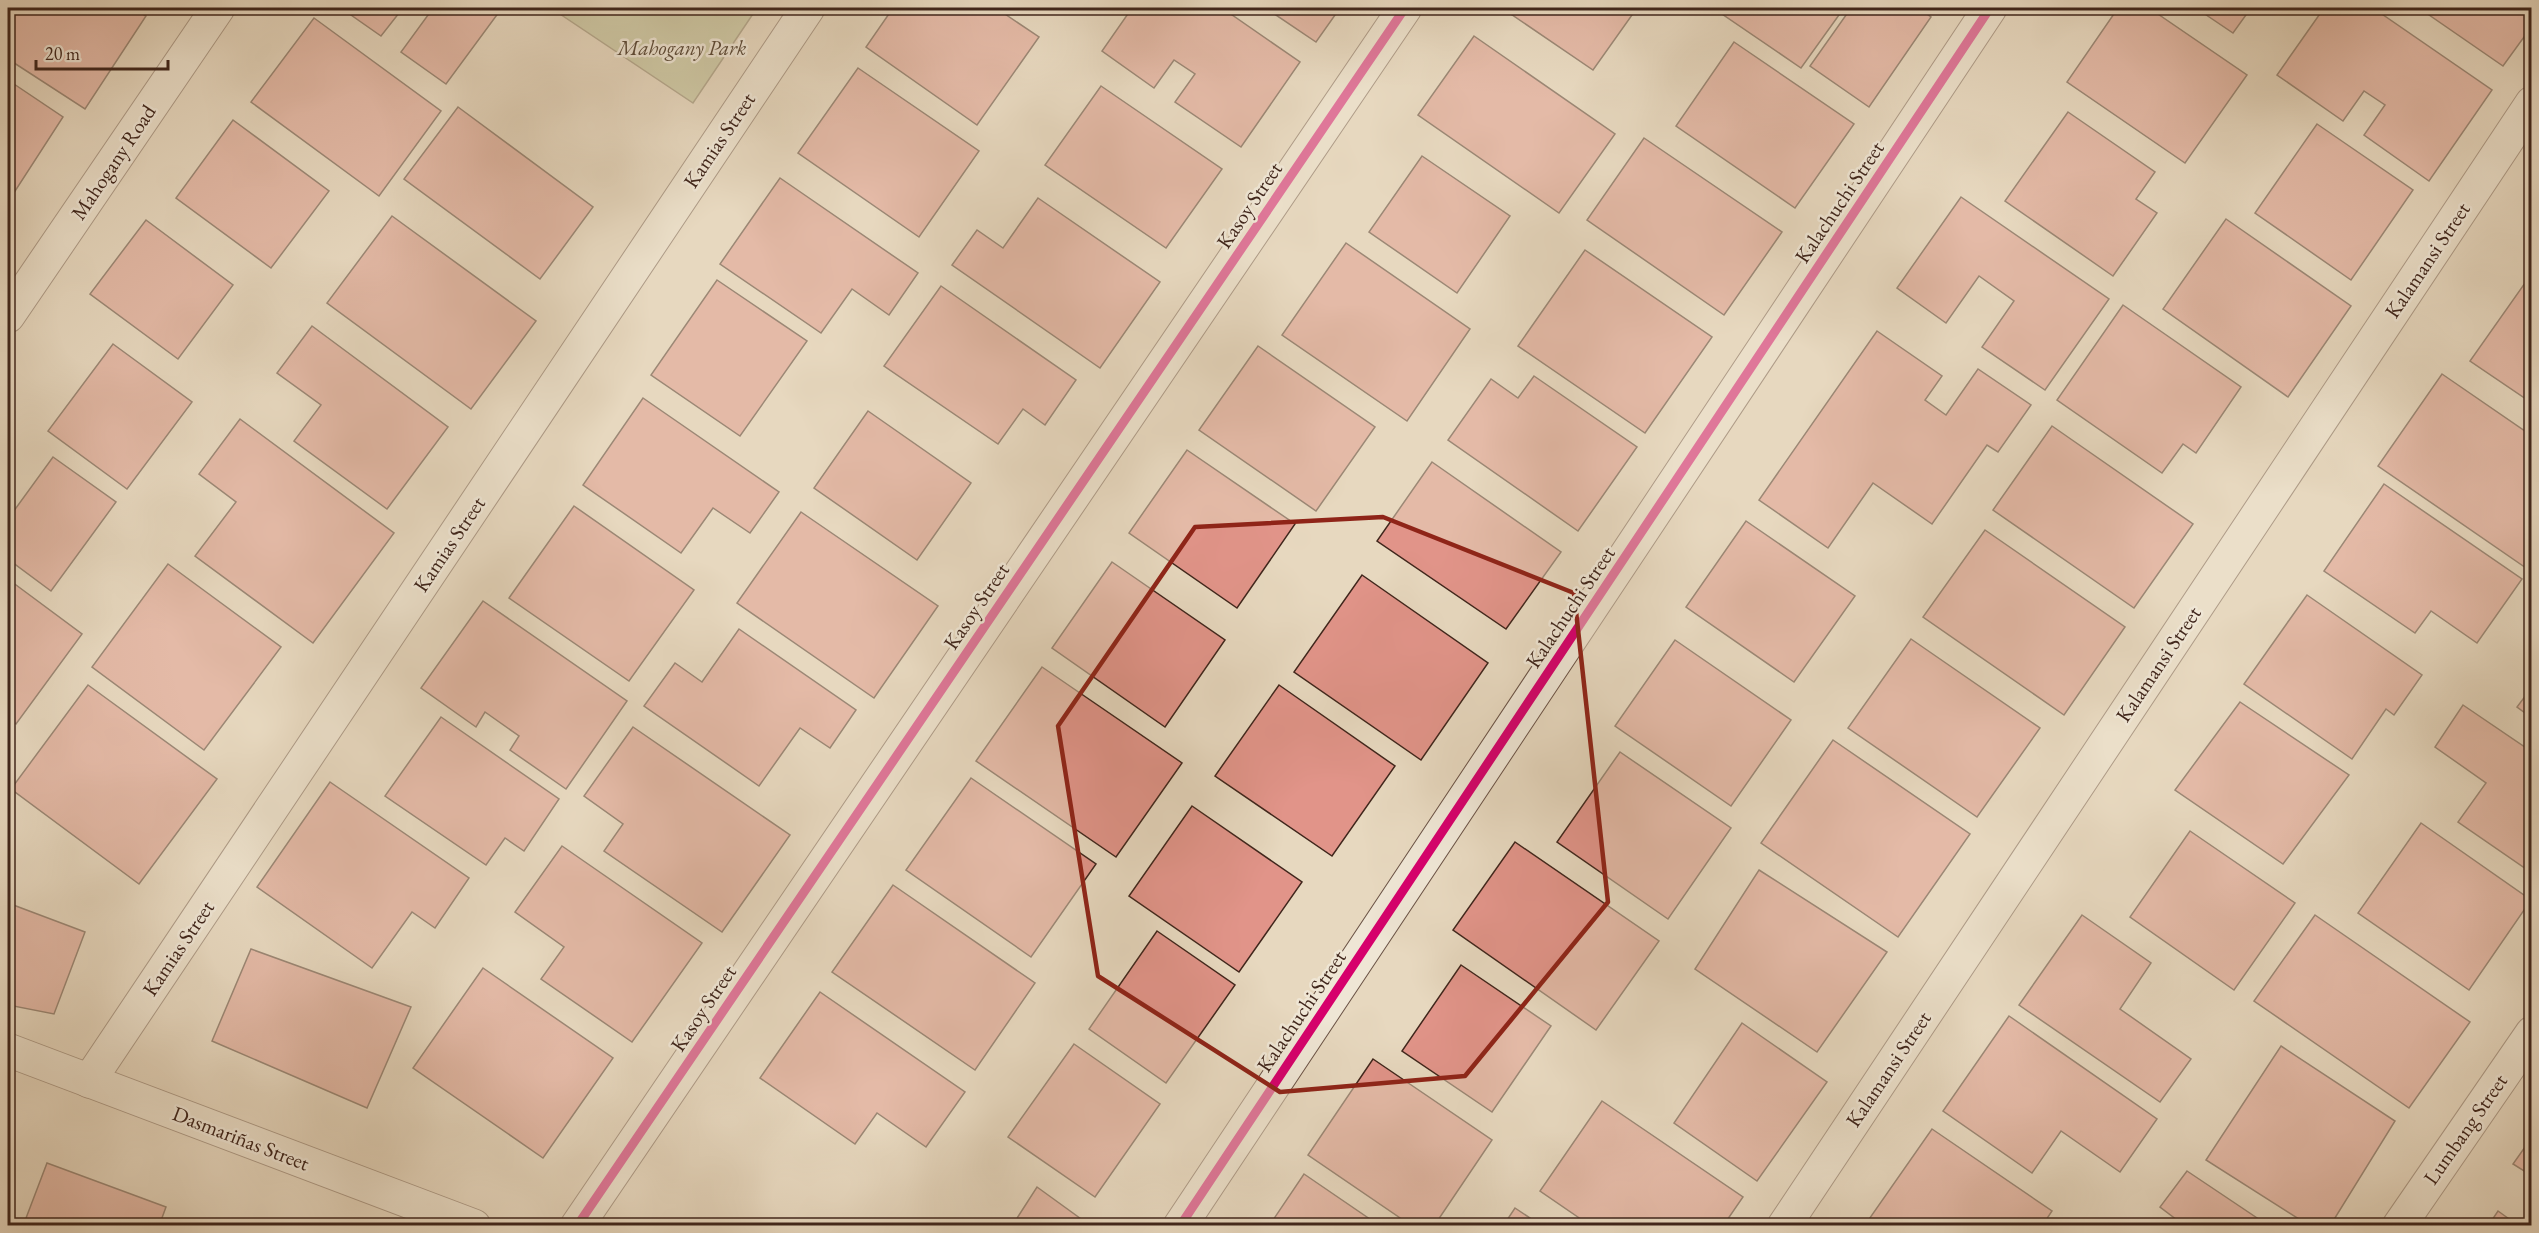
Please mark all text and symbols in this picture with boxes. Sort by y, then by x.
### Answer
scale bar [36,33,168,71]
park label: Mahogany Park [616,34,747,61]
text: 20 m [45,42,80,65]
street label: Kamias Street [677,87,761,193]
street label: Mahogany Road [65,99,162,225]
street label: Kalachuchi Street [1788,136,1890,268]
street label: Kasoy Street [1210,156,1288,254]
street label: Kalamansi Street [2378,197,2476,323]
street label: Kamias Street [407,491,491,597]
street label: Kalachuchi Street [1519,541,1621,673]
street label: Kasoy Street [937,557,1015,655]
street label: Kalamansi Street [2109,601,2207,727]
street label: Kamias Street [136,895,220,1001]
street label: Kalachuchi Street [1250,945,1352,1077]
street label: Kasoy Street [664,959,742,1057]
street label: Kalamansi Street [1839,1006,1937,1132]
street label: Lumbang Street [2417,1068,2513,1190]
street label: Dasmariñas Street [169,1100,314,1177]

